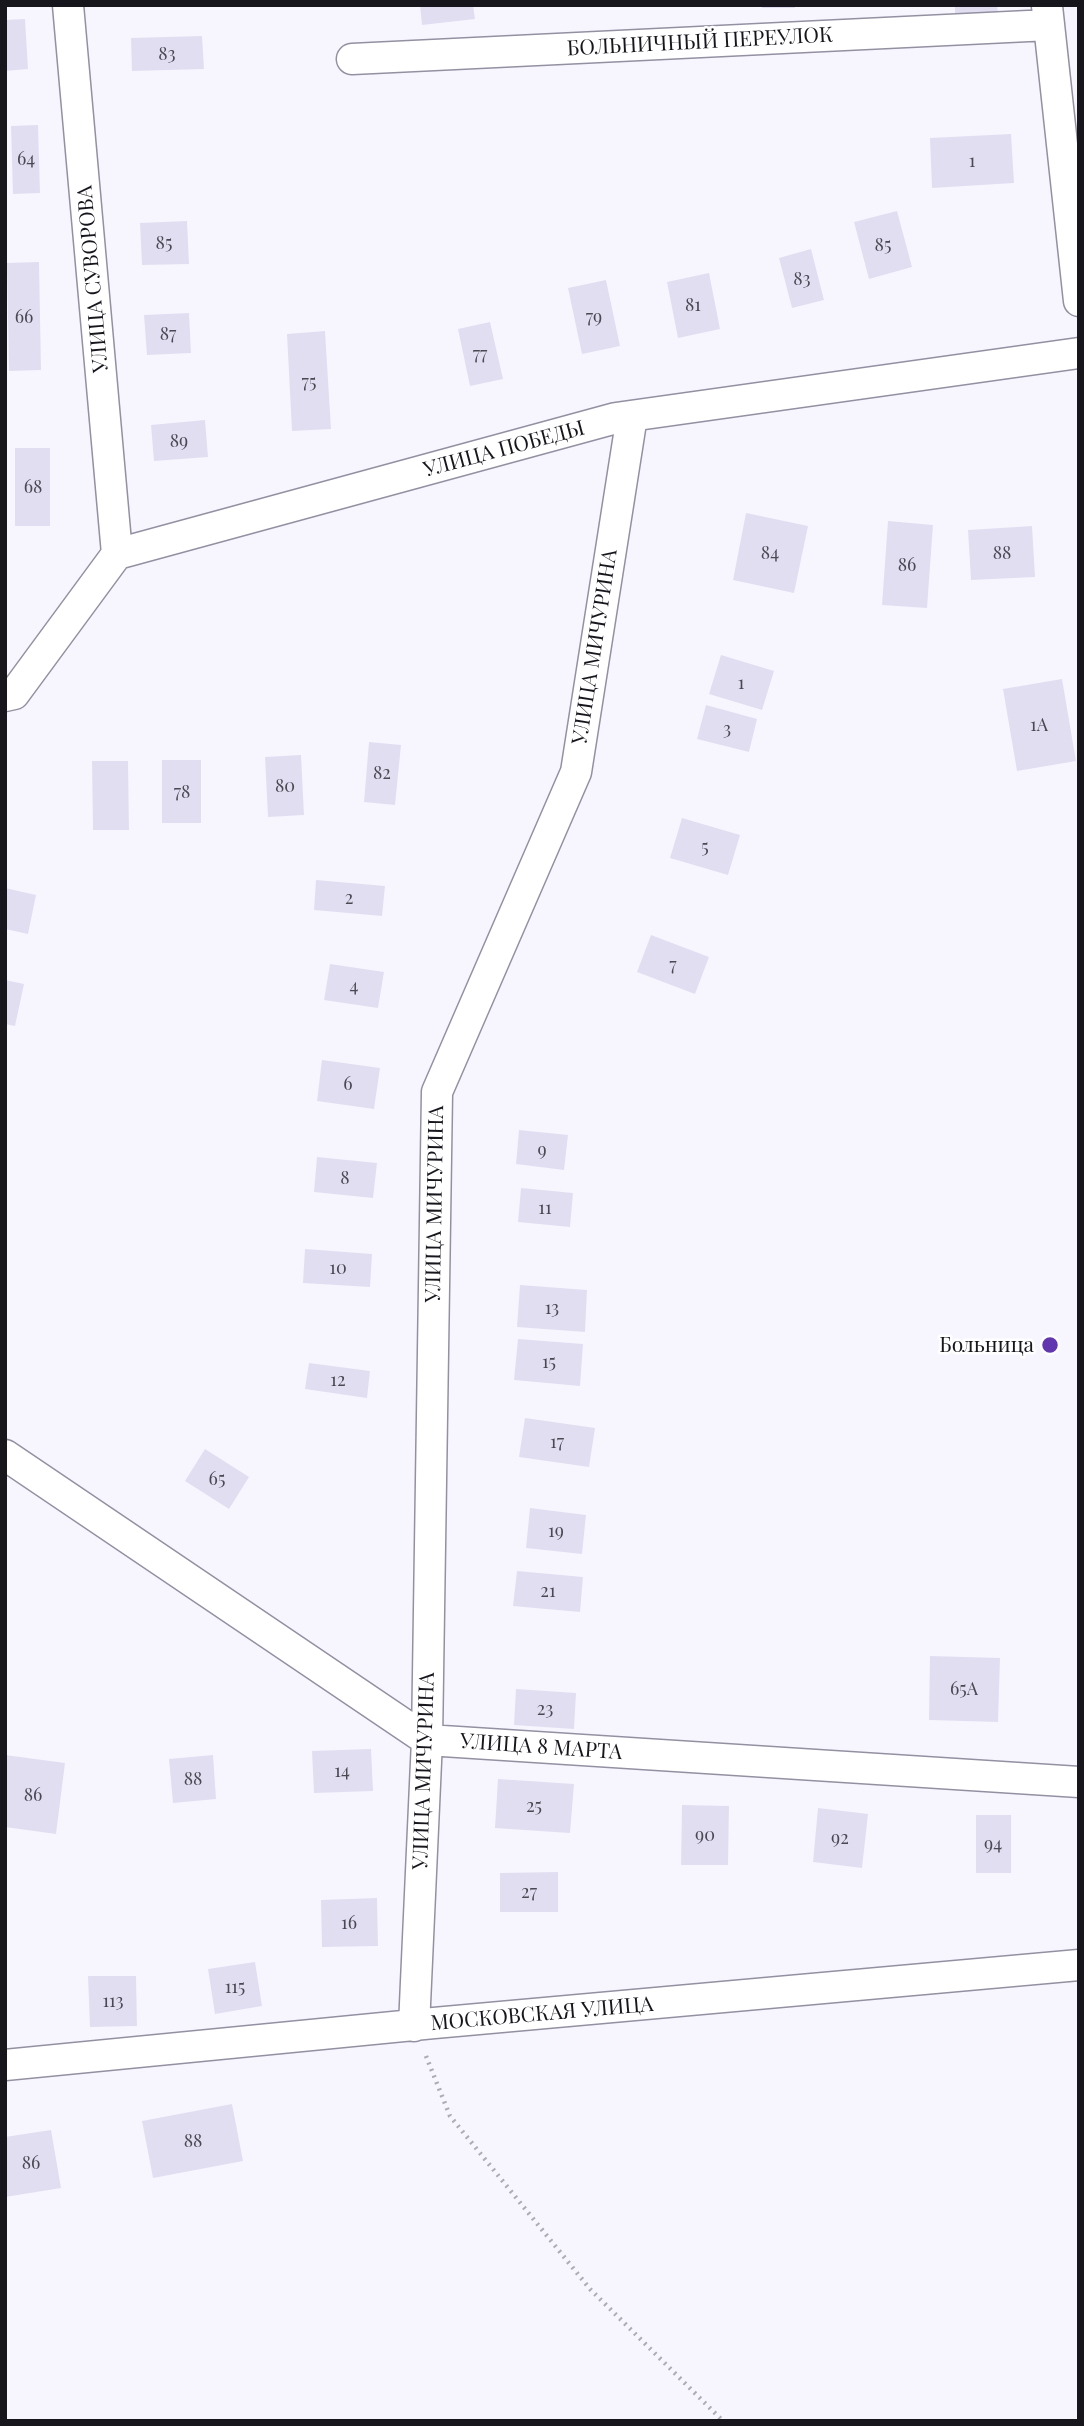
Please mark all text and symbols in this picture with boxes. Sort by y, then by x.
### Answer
street label: БОЛЬНИЧНЫЙ ПЕРЕУЛОК [566,22,834,62]
house number: 83 [158,43,176,65]
house number: 64 [17,148,35,170]
house number: 1 [969,150,975,172]
street label: УЛИЦА СУВОРОВА [72,184,114,374]
house number: 85 [156,232,172,254]
house number: 85 [875,234,891,256]
house number: 83 [793,268,811,290]
house number: 81 [685,294,701,316]
house number: 66 [15,306,33,328]
house number: 79 [586,306,602,328]
house number: 87 [160,323,176,345]
house number: 77 [473,343,487,365]
house number: 75 [302,371,316,393]
street label: УЛИЦА ПОБЕДЫ [421,415,587,483]
house number: 89 [170,430,188,452]
house number: 68 [24,476,42,498]
house number: 84 [761,542,779,564]
house number: 88 [993,542,1011,564]
street label: УЛИЦА МИЧУРИНА [567,548,623,746]
house number: 86 [898,554,916,576]
house number: 1 [738,672,744,694]
house number: 1А [1030,714,1048,736]
house number: 3 [723,718,731,740]
house number: 82 [373,762,391,784]
house number: 80 [275,775,295,797]
house number: 78 [174,781,190,803]
house number: 5 [701,836,709,858]
house number: 2 [345,887,353,909]
house number: 7 [669,954,677,976]
house number: 4 [350,975,358,997]
house number: 6 [343,1073,353,1095]
street label: УЛИЦА МИЧУРИНА [421,1105,449,1303]
house number: 9 [537,1139,547,1161]
house number: 8 [340,1167,350,1189]
house number: 11 [538,1197,552,1219]
house number: 10 [329,1257,347,1279]
house number: 13 [545,1297,559,1319]
place label: Больница [939,1332,1034,1358]
marker: Больница [1040,1335,1060,1355]
house number: 15 [542,1351,556,1373]
house number: 12 [330,1369,346,1391]
house number: 17 [550,1431,564,1453]
house number: 65 [209,1468,225,1490]
house number: 19 [548,1520,564,1542]
house number: 21 [540,1580,556,1602]
street label: УЛИЦА МИЧУРИНА [408,1672,440,1870]
house number: 65А [950,1678,978,1700]
house number: 23 [537,1698,553,1720]
street label: УЛИЦА 8 МАРТА [459,1729,623,1765]
house number: 14 [334,1760,350,1782]
house number: 88 [184,1768,202,1790]
house number: 86 [24,1784,42,1806]
house number: 25 [526,1795,542,1817]
house number: 90 [695,1824,715,1846]
house number: 92 [831,1827,849,1849]
house number: 94 [984,1833,1002,1855]
house number: 27 [521,1881,537,1903]
house number: 16 [341,1912,357,1934]
house number: 115 [225,1976,245,1998]
house number: 113 [102,1990,124,2012]
street label: МОСКОВСКАЯ УЛИЦА [430,1992,654,2036]
house number: 88 [184,2130,202,2152]
house number: 86 [22,2152,40,2174]

